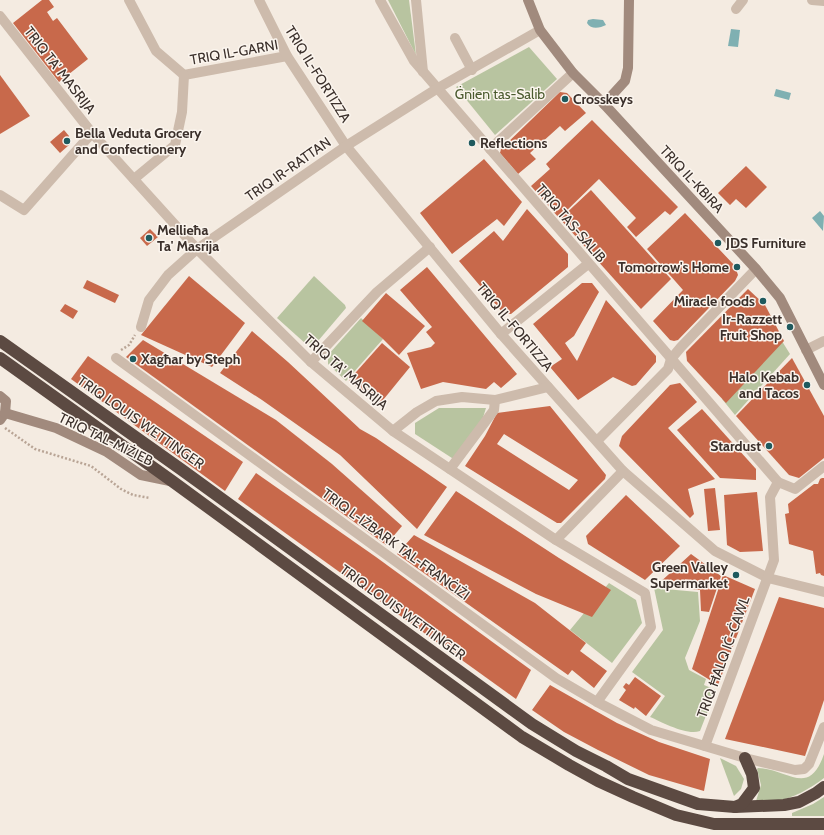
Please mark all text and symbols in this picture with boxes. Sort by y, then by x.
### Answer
street label: TRIQ IL-FORTIZZA [281,22,355,126]
street label: TRIQ TA' MASRIJA [20,23,100,118]
street label: TRIQ IL-GARNI [189,35,279,69]
park label: Ġnien tas-Salib [455,85,545,103]
place label: Crosskeys [573,90,633,108]
marker: Crosskeys [560,94,570,104]
place label: Bella Veduta Grocery and Confectionery [75,124,202,158]
street label: TRIQ IR-RATTAN [242,133,334,205]
place label: Reflections [480,134,548,152]
marker: Bella Veduta Grocery and Confectionery [62,136,72,146]
marker: Reflections [467,138,477,148]
street label: TRIQ IL-KBIRA [656,141,728,217]
street label: TRIQ TAS-SALIB [532,180,610,266]
place label: Mellieħa Ta' Masrija [157,221,219,255]
marker: Mellieħa Ta' Masrija [144,233,154,243]
place label: JDS Furniture [725,234,806,252]
marker: JDS Furniture [713,238,723,248]
place label: Tomorrow's Home [618,258,729,276]
marker: Tomorrow's Home [732,262,742,272]
street label: TRIQ IL-FORTIZZA [473,279,558,375]
place label: Miracle foods [674,292,755,310]
marker: Miracle foods [758,296,768,306]
place label: Ir-Razzett Fruit Shop [720,310,782,344]
marker: Ir-Razzett Fruit Shop [785,322,795,332]
street label: TRIQ TA' MASRIJA [300,330,392,414]
place label: Xagħar by Steph [140,350,240,368]
marker: Xagħar by Steph [128,354,138,364]
place label: Halo Kebab and Tacos [729,368,799,402]
street label: TRIQ LOUIS WETTINGER [74,371,208,473]
marker: Halo Kebab and Tacos [802,380,812,390]
street label: TRIQ TAL-MIŻIEB [56,408,156,470]
place label: Stardust [710,437,761,455]
marker: Stardust [764,441,774,451]
street label: TRIQ L-IŻBARK TAL-FRANĊIŻI [319,484,473,604]
place label: Green Valley Supermarket [650,558,728,592]
street label: TRIQ LOUIS WETTINGER [337,560,470,664]
marker: Green Valley Supermarket [731,570,741,580]
street label: TRIQ ĦALQ IĊ-ĊAWL [693,594,753,720]

